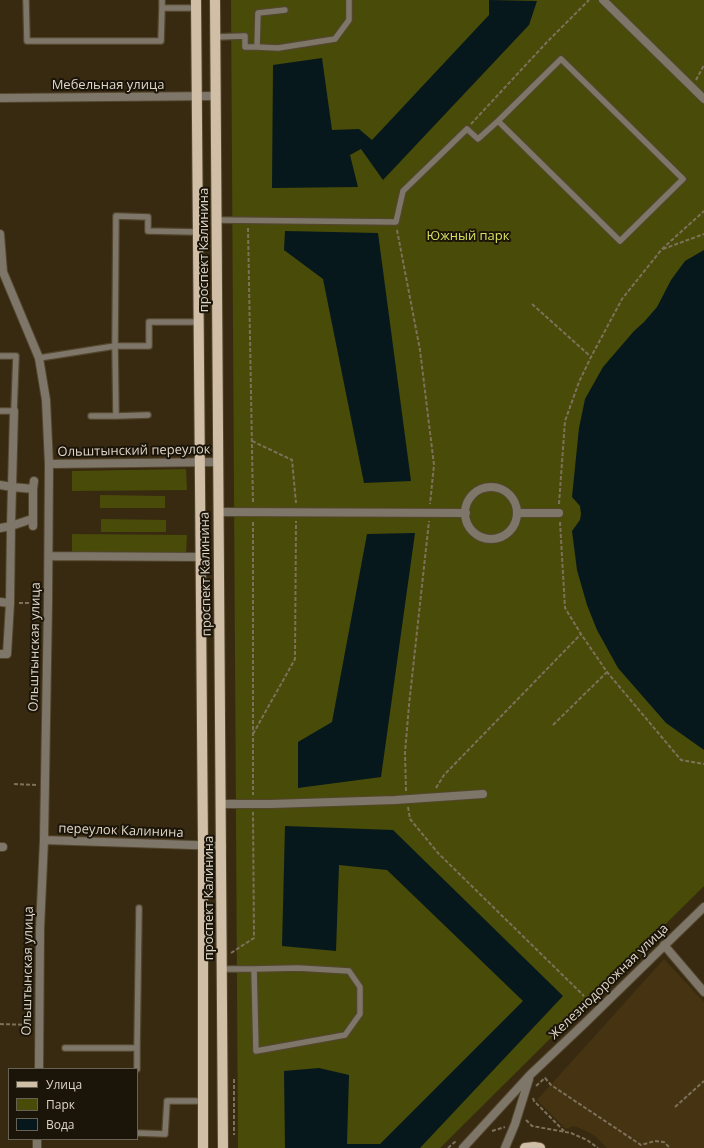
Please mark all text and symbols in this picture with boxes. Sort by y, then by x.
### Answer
street label: Мебельная улица [52,77,164,93]
street label: проспект Калинина [196,188,212,312]
park label: Южный парк [427,228,509,244]
street label: Ольштынский переулок [57,442,211,460]
street label: проспект Калинина [197,512,215,636]
street label: Ольштынская улица [26,582,44,712]
street label: переулок Калинина [58,821,184,841]
street label: проспект Калинина [201,836,217,960]
street label: Ольштынская улица [19,906,37,1036]
street label: Железнодорожная улица [546,921,672,1043]
legend [8,1068,138,1140]
text: Улица [46,1076,82,1093]
text: Парк [46,1096,75,1113]
text: Вода [46,1116,75,1133]

